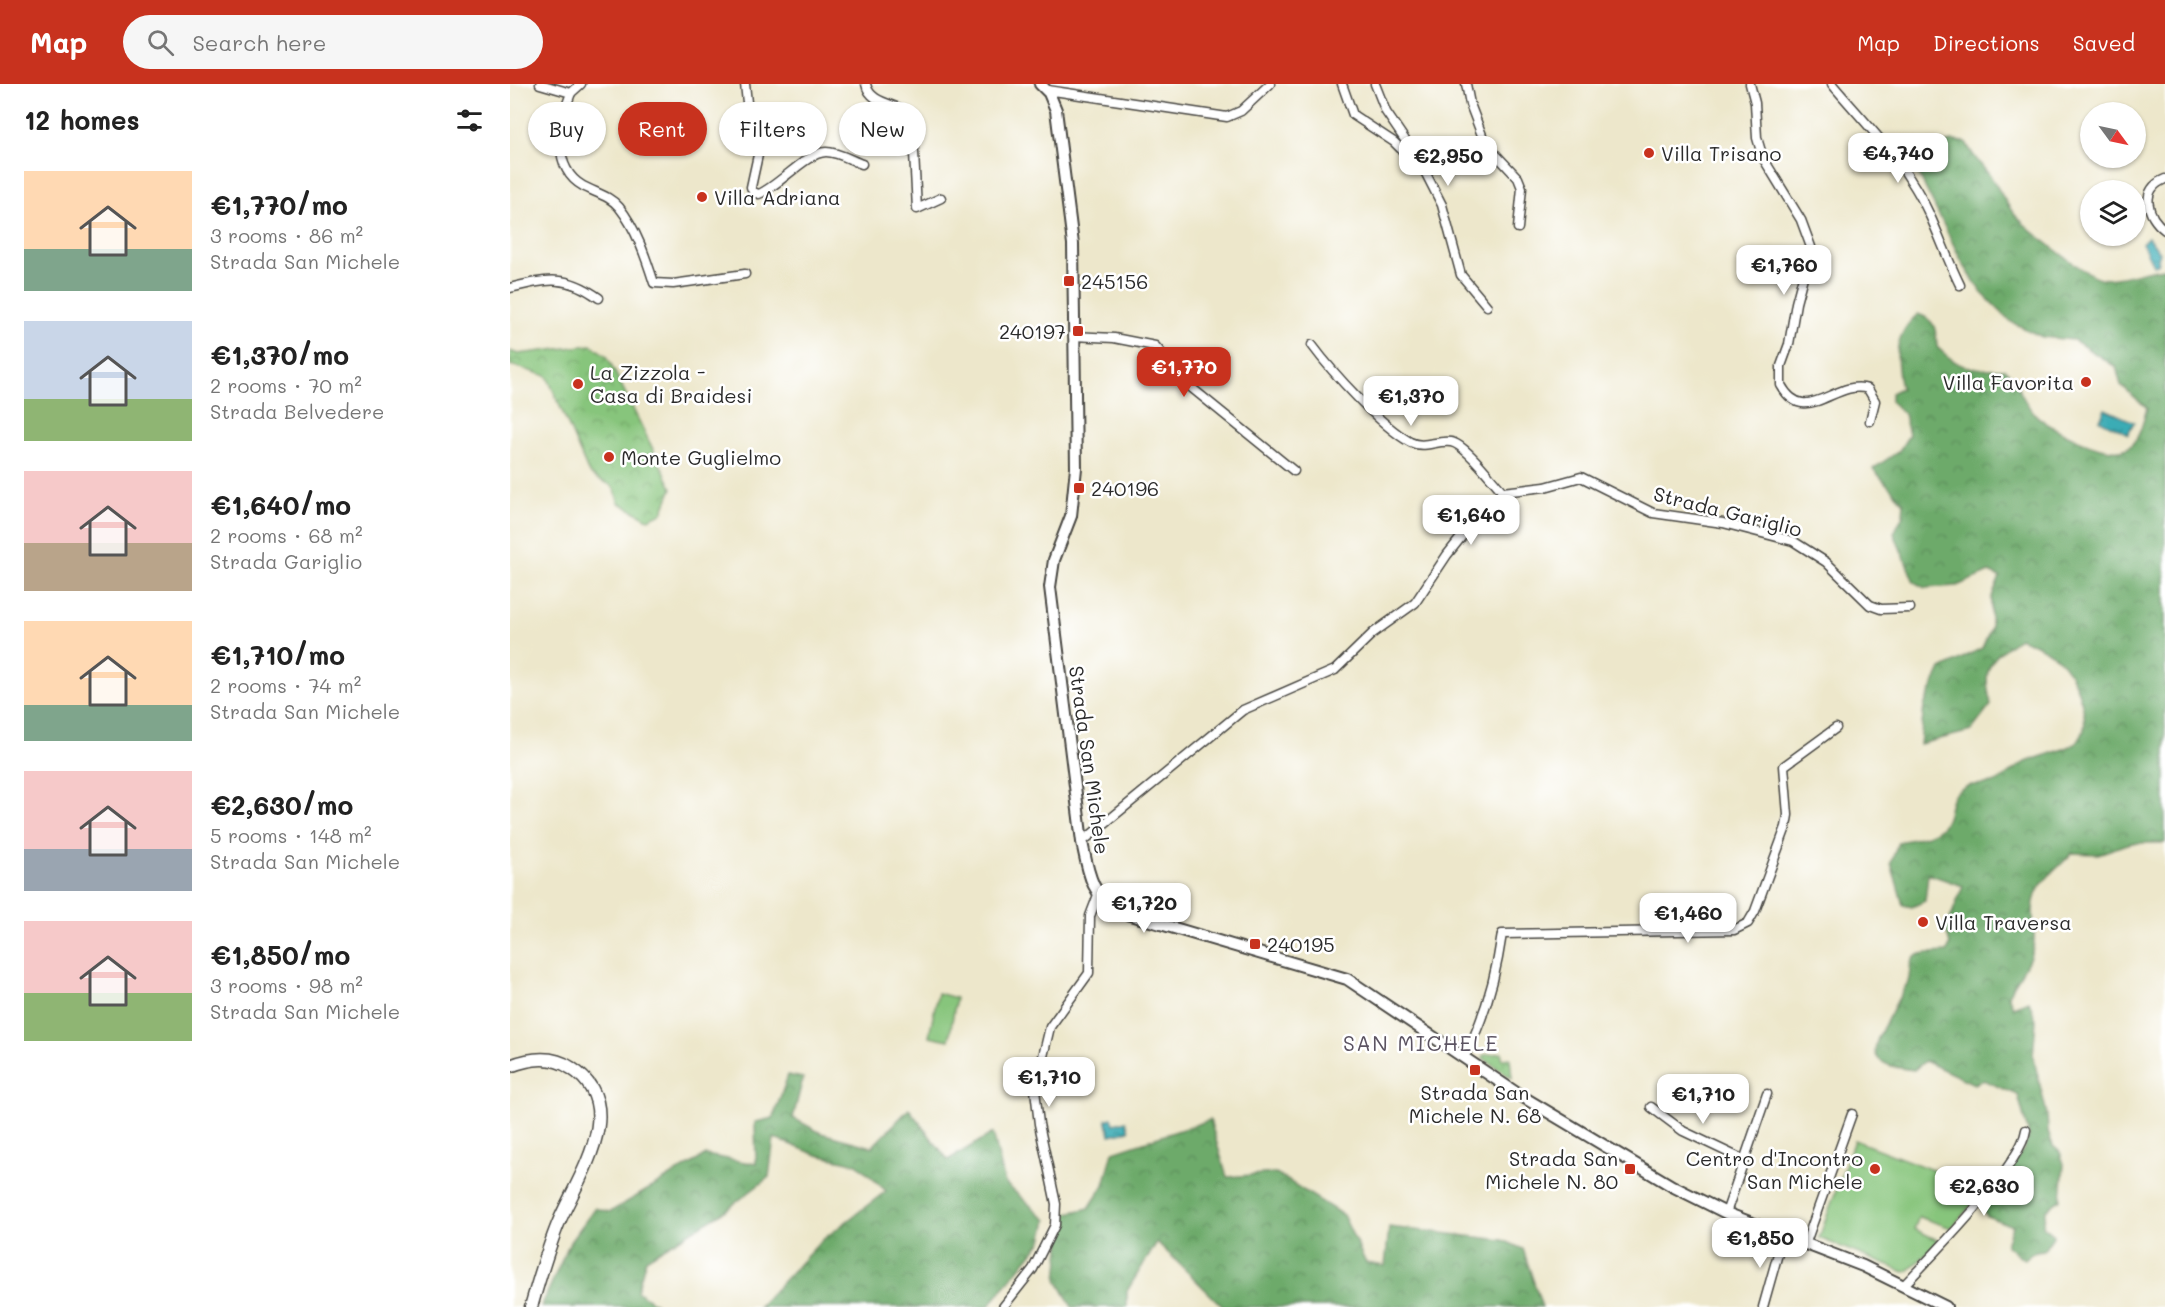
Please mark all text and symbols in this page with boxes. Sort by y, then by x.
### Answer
search box [123,15,543,69]
text: Map [30,24,87,60]
icon: search [144,26,177,59]
text: Search here [192,28,326,57]
text: Map [1857,29,1900,56]
text: Directions [1933,29,2040,56]
text: Saved [2073,29,2135,56]
chip: Buy [528,102,606,156]
chip: Rent [618,102,707,156]
chip: Filters [719,102,827,156]
chip: New [839,102,926,156]
north arrow [2080,102,2146,168]
map controls [2080,102,2146,246]
text: 12 homes [24,103,140,137]
icon: filters [453,104,486,137]
pin: €4,740 [1849,133,1947,184]
pin: €2,950 [1399,136,1497,187]
text: €4,740 [1862,139,1934,165]
place label: Villa Trisano [1661,140,1781,166]
text: €2,950 [1413,142,1483,168]
marker: Villa Trisano [1642,146,1656,160]
button: layers [2080,180,2146,246]
place label: Villa Adriana [714,184,841,210]
text: €1,770/mo [210,188,348,222]
marker: Villa Adriana [695,190,709,204]
icon: home [72,195,144,267]
text: 3 rooms · 86 m² [210,222,363,248]
pin: €1,760 [1735,245,1833,296]
text: Strada San Michele [210,248,400,274]
text: €1,760 [1750,251,1818,277]
place label: 245156 [1081,268,1148,294]
marker: 245156 [1062,274,1076,288]
place label: 240197 [999,318,1066,344]
marker: 240197 [1071,324,1085,338]
text: €1,370/mo [210,338,349,372]
icon: home [72,345,144,417]
pin: €1,770 [1135,347,1233,398]
text: €1,770 [1151,353,1217,379]
place label: La Zizzola - Casa di Braidesi [590,359,752,408]
place label: Villa Favorita [1943,369,2074,395]
text: 2 rooms · 70 m² [210,372,362,398]
marker: Villa Favorita [2079,375,2093,389]
pin: €1,370 [1362,376,1460,427]
marker: La Zizzola - Casa di Braidesi [571,377,585,391]
text: €1,370 [1377,382,1445,408]
text: Strada Belvedere [210,398,384,424]
place label: Monte Guglielmo [621,444,781,470]
marker: Monte Guglielmo [602,450,616,464]
place label: 240196 [1091,475,1159,501]
street label: Strada Gariglio [1651,480,1805,542]
marker: 240196 [1072,481,1086,495]
text: €1,640/mo [210,488,351,522]
icon: home [72,495,144,567]
pin: €1,640 [1422,495,1520,546]
text: €1,640 [1437,501,1505,527]
text: 2 rooms · 68 m² [210,522,363,548]
text: Strada Gariglio [210,548,362,574]
text: €1,710/mo [210,638,345,672]
icon: home [72,645,144,717]
street label: Strada San Michele [1064,664,1116,856]
text: 2 rooms · 74 m² [210,672,361,698]
text: Strada San Michele [210,698,400,724]
text: €2,630/mo [210,788,353,822]
icon: home [72,795,144,867]
text: 5 rooms · 148 m² [210,822,372,848]
text: Strada San Michele [210,848,400,874]
pin: €1,720 [1095,883,1193,934]
text: €1,720 [1111,889,1177,915]
pin: €1,460 [1639,893,1737,944]
text: €1,460 [1654,899,1722,925]
place label: Villa Traversa [1935,909,2072,935]
marker: Villa Traversa [1916,915,1930,929]
place label: 240195 [1267,931,1335,957]
marker: 240195 [1248,937,1262,951]
text: €1,850/mo [210,938,350,972]
icon: home [72,945,144,1017]
text: 3 rooms · 98 m² [210,972,363,998]
text: Strada San Michele [210,998,400,1024]
district label: SAN MICHELE [1343,1029,1499,1056]
pin: €1,710 [1000,1057,1098,1108]
text: €1,710 [1017,1063,1081,1089]
marker: Strada San Michele N. 68 [1468,1063,1482,1077]
pin: €1,710 [1654,1074,1752,1125]
place label: Strada San Michele N. 68 [1409,1079,1541,1128]
text: €1,710 [1671,1080,1735,1106]
place label: Strada San Michele N. 80 [1485,1145,1618,1194]
place label: Centro d'Incontro San Michele [1686,1145,1863,1194]
marker: Strada San Michele N. 80 [1623,1162,1637,1176]
marker: Centro d'Incontro San Michele [1868,1162,1882,1176]
pin: €2,630 [1935,1166,2033,1217]
text: €2,630 [1949,1172,2019,1198]
pin: €1,850 [1711,1218,1809,1269]
text: €1,850 [1726,1224,1794,1250]

